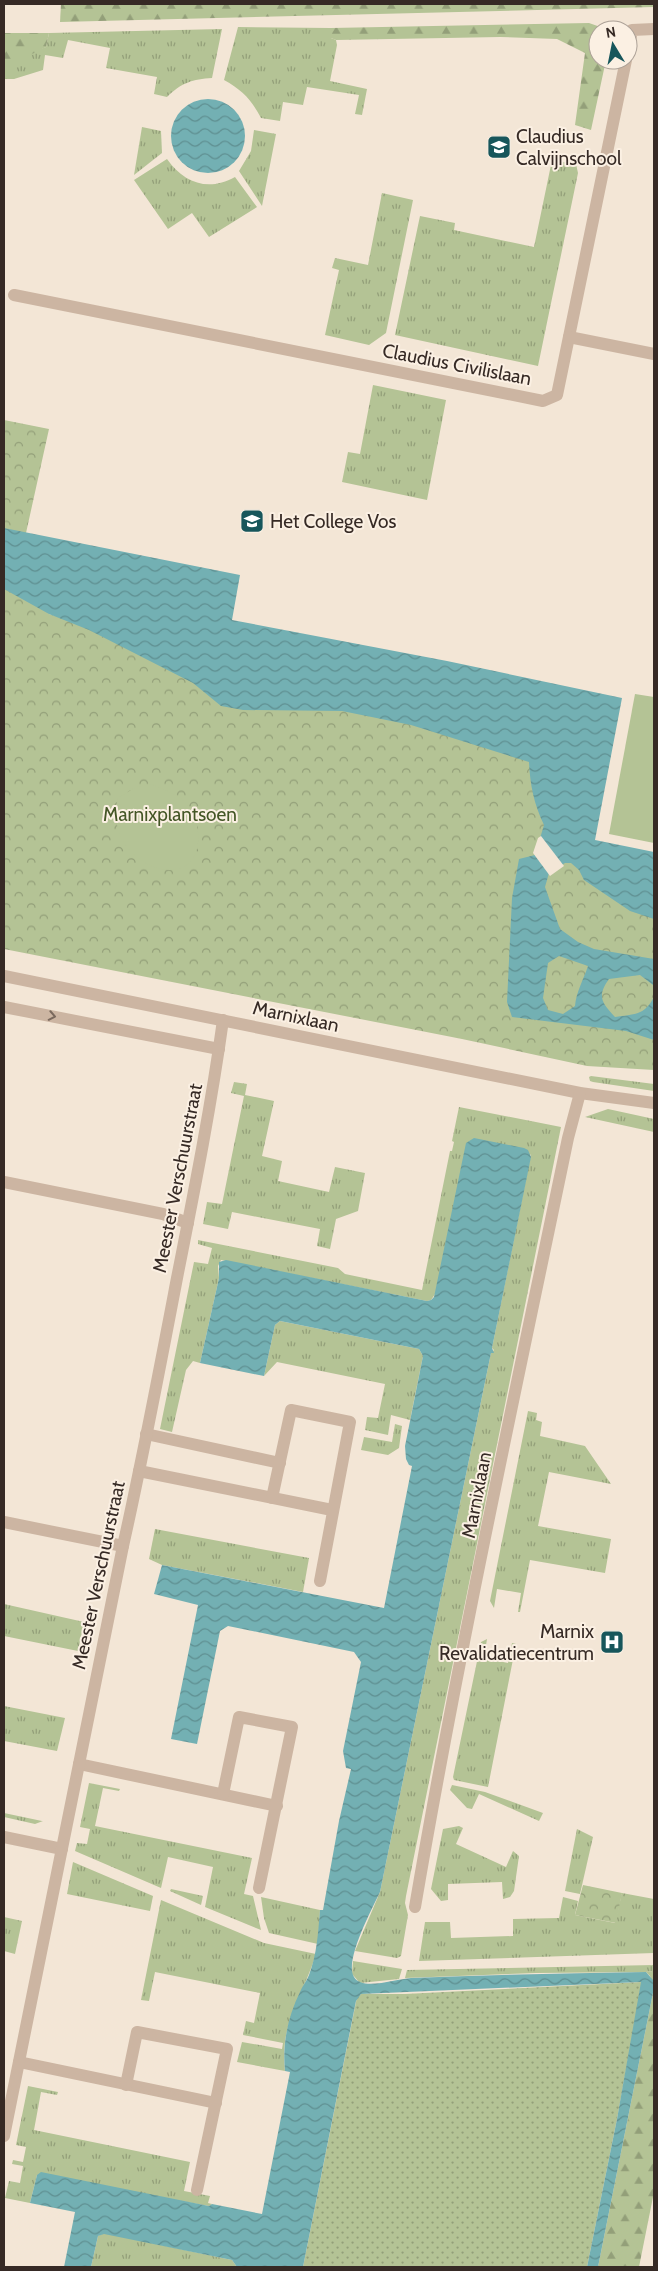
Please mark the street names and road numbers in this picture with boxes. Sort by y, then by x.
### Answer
street label: Claudius Civilislaan [380,339,533,390]
street label: Marnixlaan [251,996,341,1037]
street label: Meester Verschuurstraat [148,1081,207,1275]
street label: Marnixlaan [457,1450,496,1540]
street label: Meester Verschuurstraat [67,1478,130,1672]

